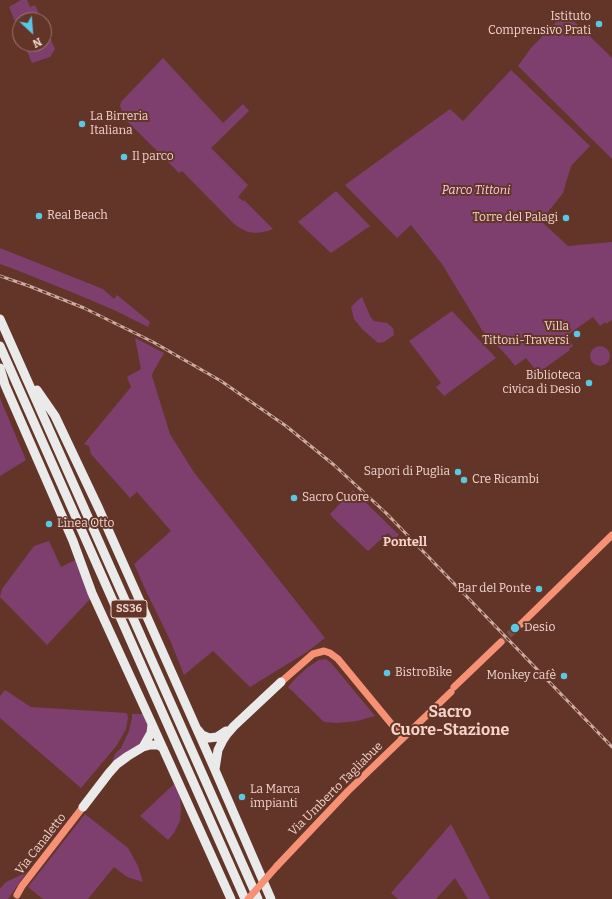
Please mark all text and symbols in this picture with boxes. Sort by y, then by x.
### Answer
place label: Istituto Comprensivo Prati [488,10,591,38]
north arrow [12,12,52,52]
marker: Istituto Comprensivo Prati [594,19,604,29]
text: N [30,35,44,50]
place label: La Birreria Italiana [90,110,148,138]
marker: La Birreria Italiana [77,119,87,129]
place label: Il parco [132,150,174,164]
marker: Il parco [119,152,129,162]
park label: Parco Tittoni [442,184,510,198]
place label: Real Beach [47,209,108,223]
marker: Real Beach [34,211,44,221]
place label: Torre del Palagi [473,211,558,225]
marker: Torre del Palagi [561,213,571,223]
place label: Villa Tittoni-Traversi [482,320,569,348]
marker: Villa Tittoni-Traversi [572,329,582,339]
place label: Biblioteca civica di Desio [503,369,581,397]
marker: Biblioteca civica di Desio [584,378,594,388]
place label: Sapori di Puglia [364,465,450,479]
marker: Sapori di Puglia [453,467,463,477]
place label: Cre Ricambi [472,473,539,487]
marker: Cre Ricambi [459,475,469,485]
place label: Sacro Cuore [302,491,369,505]
marker: Sacro Cuore [289,493,299,503]
place label: Linea Otto [57,517,114,531]
marker: Linea Otto [44,519,54,529]
district label: Pontell [383,534,427,550]
place label: Bar del Ponte [458,582,531,596]
marker: Bar del Ponte [534,584,544,594]
road number: SS36 [111,600,147,618]
place label: Desio [524,621,555,635]
marker: Desio [509,622,521,634]
place label: BistroBike [395,666,452,680]
marker: BistroBike [382,668,392,678]
place label: Monkey cafè [486,669,556,683]
marker: Monkey cafè [559,671,569,681]
district label: Sacro Cuore-Stazione [391,703,509,741]
street label: Via Umberto Tagliabue [286,739,386,839]
place label: La Marca impianti [250,783,300,811]
marker: La Marca impianti [237,792,247,802]
street label: Via Canaletto [13,810,69,878]

